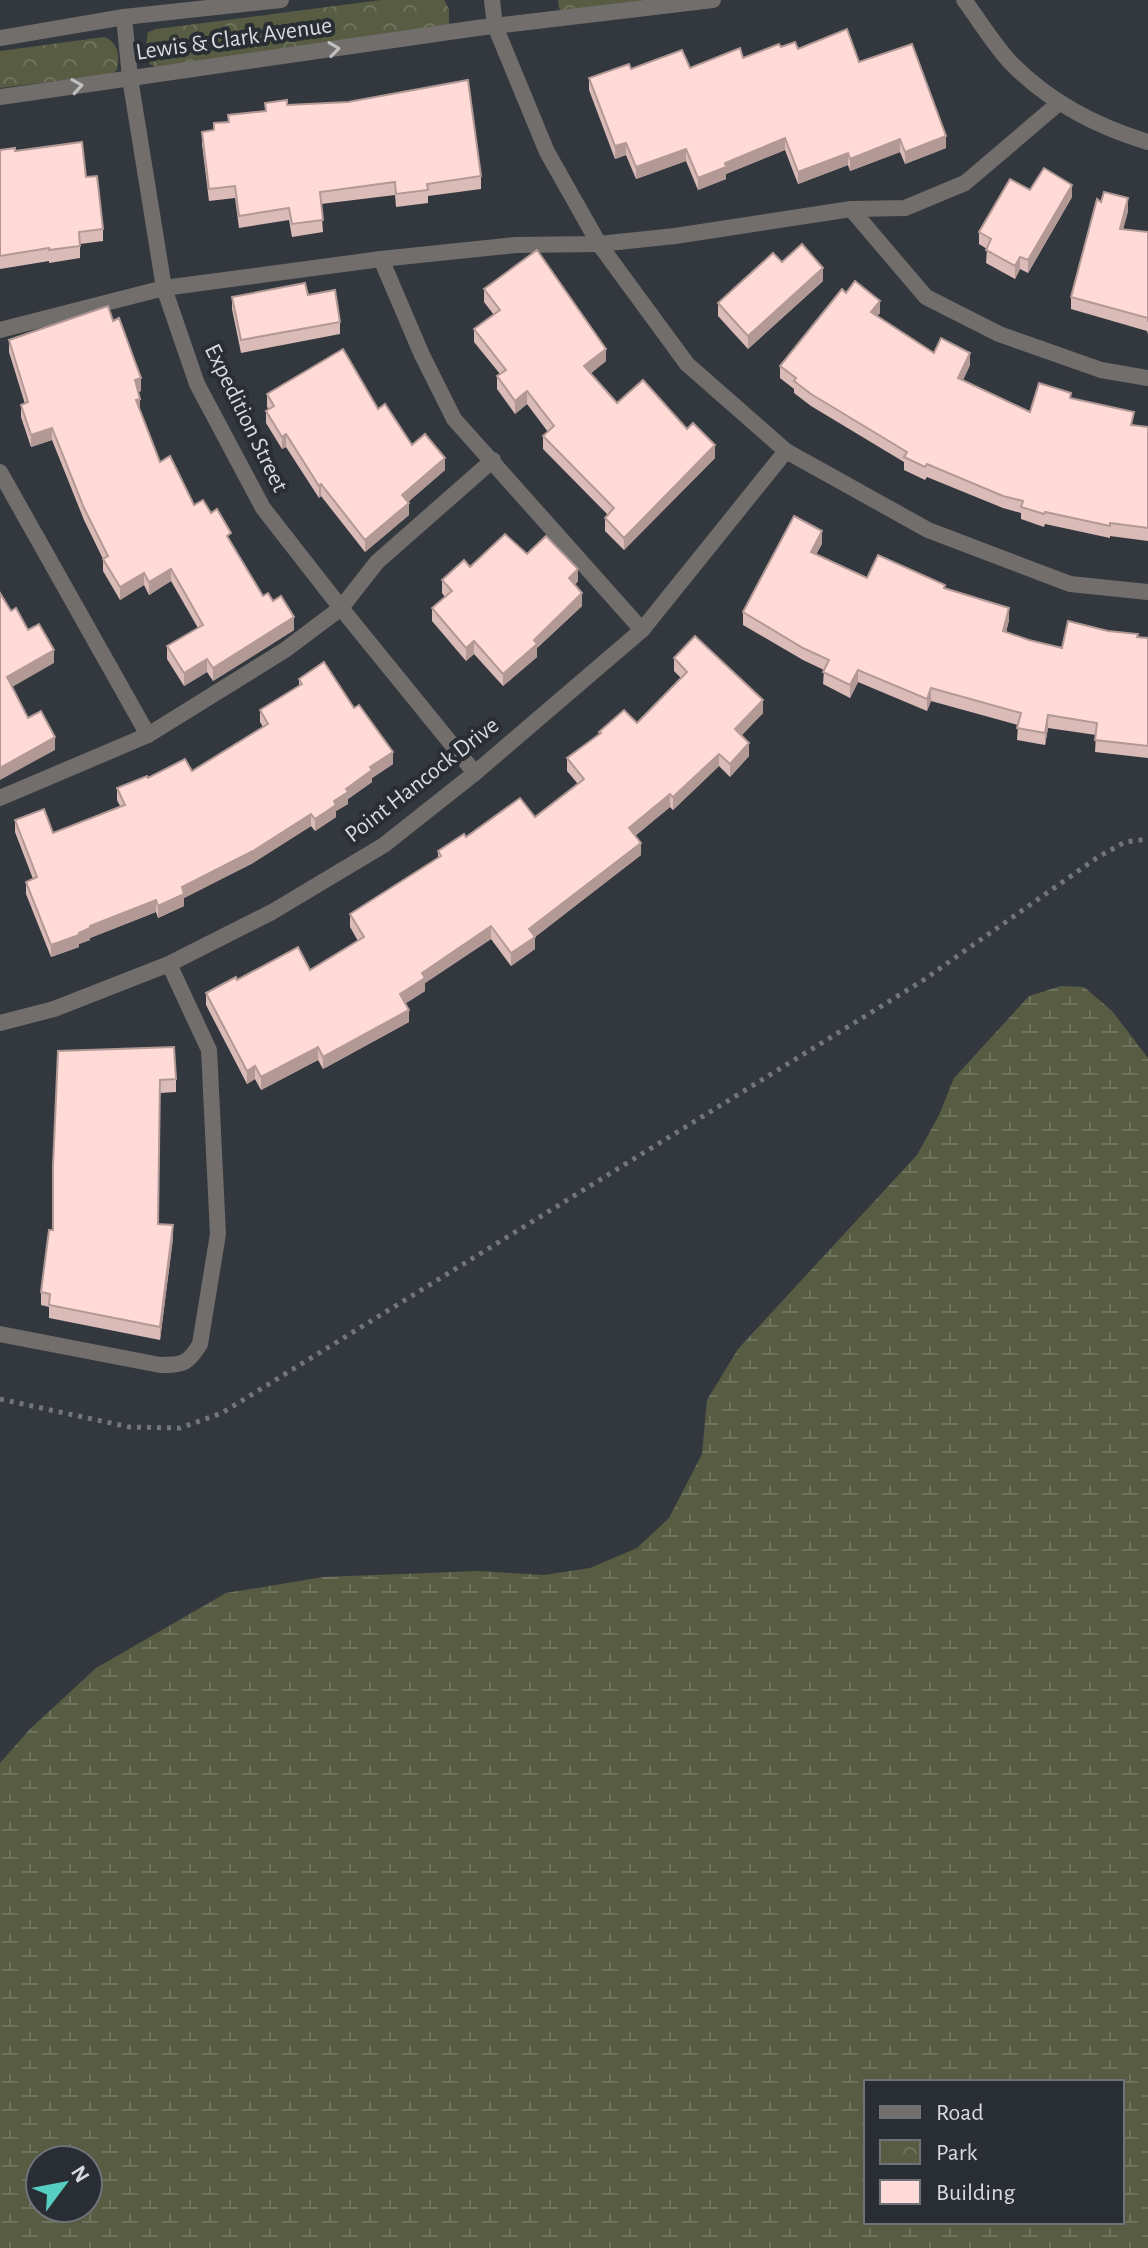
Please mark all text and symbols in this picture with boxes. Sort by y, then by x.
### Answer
street label: Lewis & Clark Avenue [134,13,334,65]
one-way arrow [328,41,341,58]
one-way arrow [70,78,84,95]
street label: Expedition Street [200,340,292,496]
street label: Point Hancock Drive [341,713,503,847]
legend [864,2080,1124,2224]
text: Road [936,2101,984,2125]
text: Park [936,2141,977,2165]
north arrow [24,2144,104,2224]
text: N [67,2162,93,2186]
text: Building [936,2181,1015,2205]

